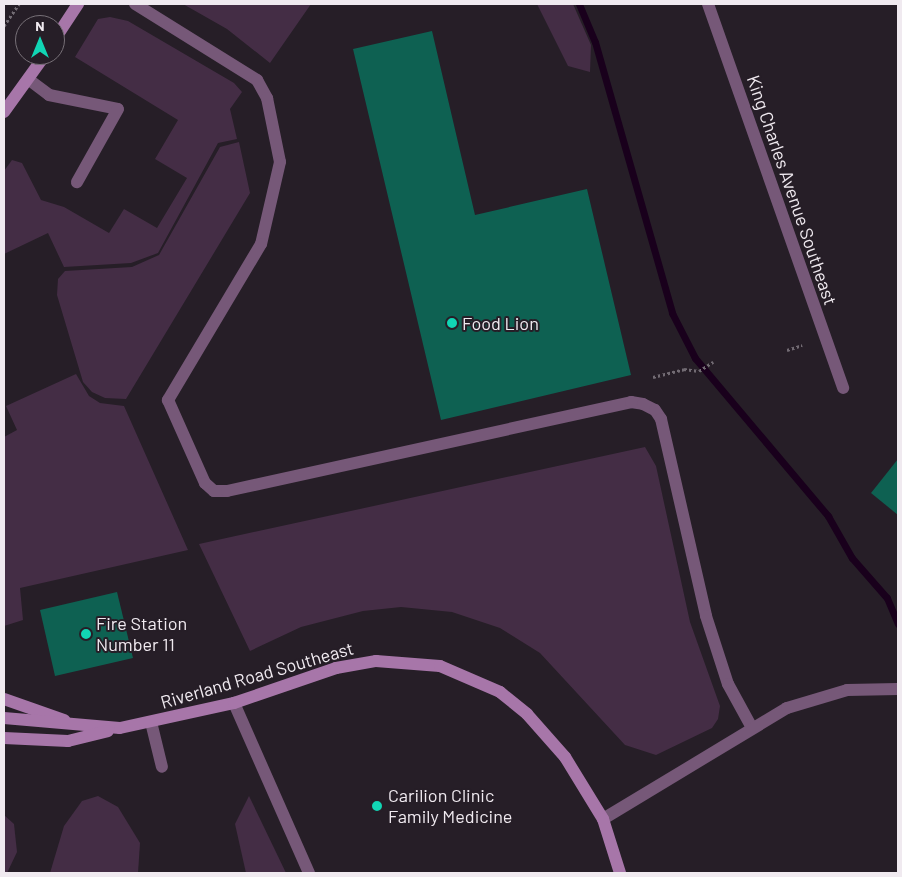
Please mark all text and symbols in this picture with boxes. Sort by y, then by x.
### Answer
north arrow [15,15,65,65]
text: N [35,17,45,34]
street label: King Charles Avenue Southeast [742,72,842,308]
place label: Food Lion [462,312,539,334]
marker: Food Lion [446,317,458,329]
place label: Fire Station Number 11 [96,613,187,656]
marker: Fire Station Number 11 [80,628,92,640]
street label: Riverland Road Southeast [158,637,356,713]
place label: Carilion Clinic Family Medicine [388,785,512,828]
marker: Carilion Clinic Family Medicine [370,799,384,813]

